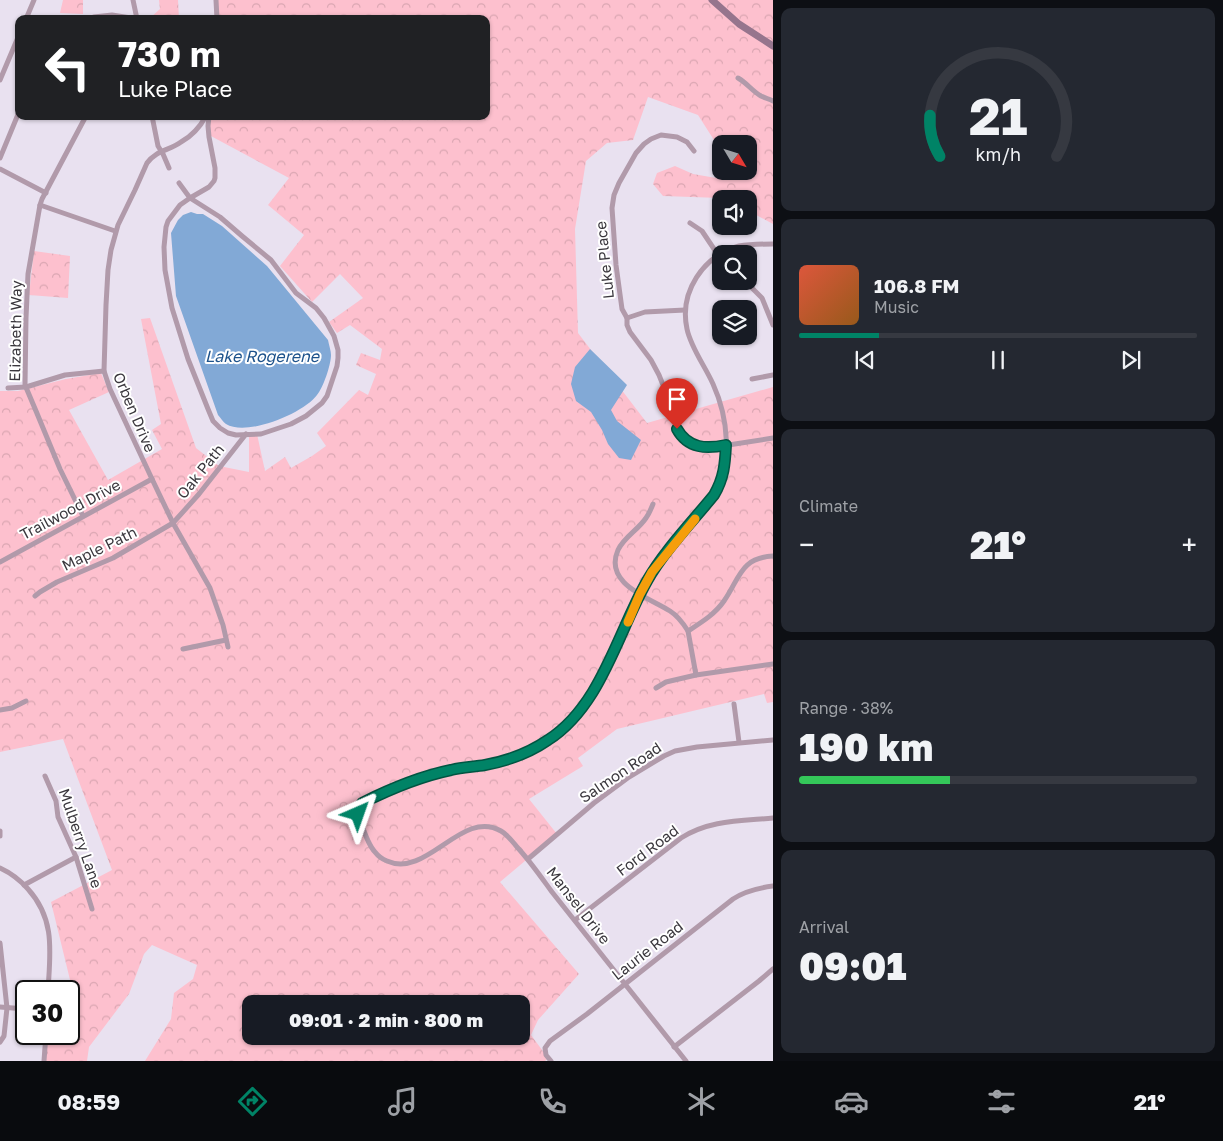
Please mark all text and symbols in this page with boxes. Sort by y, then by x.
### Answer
text: 730 m [118,33,221,75]
icon: left [35,35,100,100]
text: Luke Place [118,75,232,102]
text: 21 [969,84,1027,146]
north arrow [712,135,758,180]
map controls [712,135,757,345]
text: km/h [975,143,1021,165]
button: sound [712,190,757,235]
street label: Luke Place [591,220,617,300]
button: search [712,245,757,290]
text: 106.8 FM [874,274,959,297]
street label: Elizabeth Way [5,280,25,382]
text: Music [874,297,919,317]
button: layers [712,300,757,345]
water label: Lake Rogerene [205,346,321,366]
icon: previous [851,346,879,374]
icon: pause [984,346,1012,374]
icon: next [1117,346,1145,374]
street label: Orben Drive [110,369,160,455]
pin [656,378,698,429]
icon: arrive [663,385,691,413]
street label: Oak Path [173,440,227,502]
street label: Trailwood Drive [17,475,123,543]
text: Climate [799,496,858,516]
street label: Maple Path [59,522,139,574]
text: 21° [970,522,1026,567]
text: − [799,528,814,561]
text: + [1182,528,1197,561]
text: Range · 38% [799,698,893,718]
text: 190 km [799,724,933,769]
street label: Salmon Road [576,738,664,806]
street label: Mulberry Lane [56,786,107,890]
position arrow [331,787,383,839]
street label: Ford Road [612,821,682,879]
street label: Mansel Drive [543,863,615,947]
street label: Laurie Road [608,917,686,983]
text: Arrival [799,917,849,937]
text: 09:01 [799,943,906,988]
speed limit sign: 30 [15,980,80,1045]
text: 09:01 · 2 min · 800 m [289,1008,483,1031]
icon: directions [235,1084,270,1119]
icon: music [385,1084,420,1119]
icon: phone [535,1084,570,1119]
icon: climate [684,1084,719,1119]
icon: car [834,1084,869,1119]
icon: filters [984,1084,1019,1119]
text: 08:59 [57,1088,120,1115]
text: 21° [1134,1088,1166,1115]

